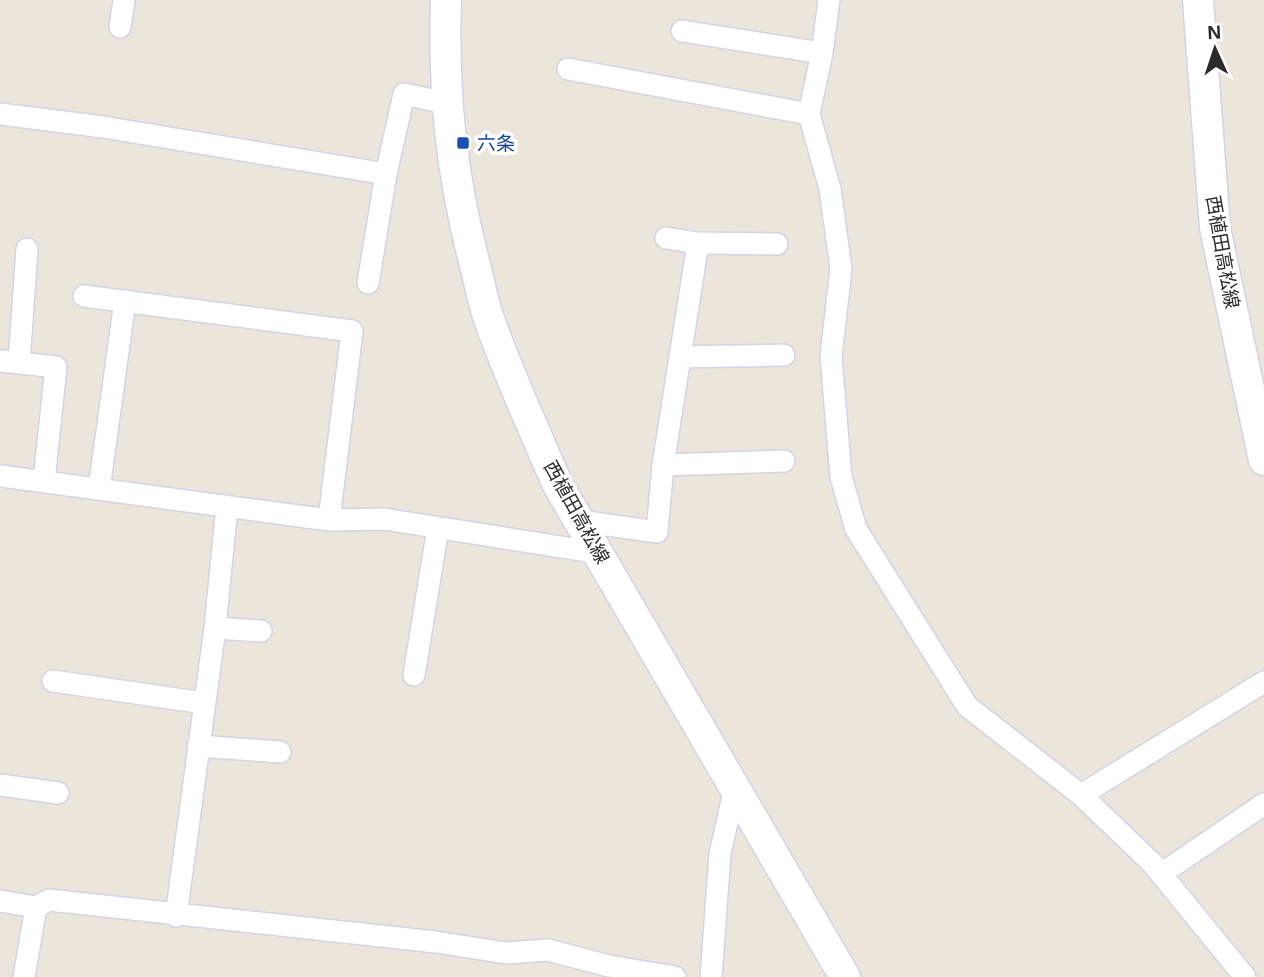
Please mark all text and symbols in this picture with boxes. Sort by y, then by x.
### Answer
north arrow [1180,14,1250,84]
text: N [1207,22,1222,43]
place label: 六条 [477,133,515,154]
marker: 六条 [455,135,471,151]
street label: 西植田高松線 [1202,194,1243,310]
street label: 西植田高松線 [540,457,613,567]

